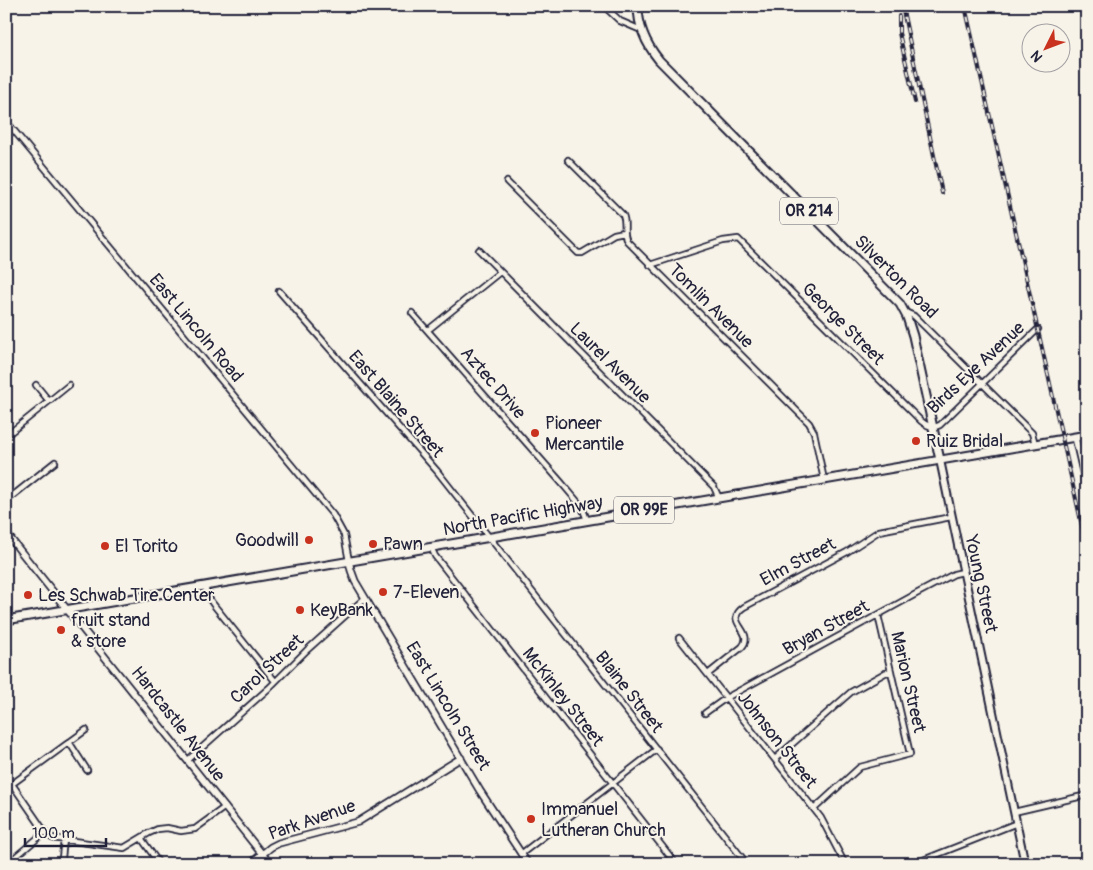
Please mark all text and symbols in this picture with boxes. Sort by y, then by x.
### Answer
north arrow [1020,22,1070,72]
text: N [1027,47,1046,66]
road number: OR 214 [780,198,838,225]
street label: Silverton Road [849,230,943,324]
street label: Tomlin Avenue [664,259,758,353]
street label: East Lincoln Road [144,269,248,387]
street label: George Street [797,278,890,371]
street label: Birds Eye Avenue [922,317,1030,419]
street label: Laurel Avenue [565,318,656,409]
street label: Aztec Drive [455,342,531,424]
street label: East Blaine Street [343,346,449,463]
place label: Pioneer Mercantile [545,412,624,456]
marker: Pioneer Mercantile [529,427,541,439]
place label: Ruiz Bridal [926,430,1003,453]
marker: Ruiz Bridal [910,435,922,447]
street label: North Pacific Highway [441,491,605,541]
road number: OR 99E [614,496,674,524]
place label: Goodwill [235,529,299,552]
street label: Elm Street [756,532,840,591]
street label: Young Street [959,532,1003,636]
place label: Pawn [383,533,423,556]
marker: Goodwill [303,534,315,546]
place label: El Torito [115,535,178,558]
marker: Pawn [367,538,379,550]
marker: El Torito [99,540,111,552]
place label: 7-Eleven [393,581,460,604]
place label: Les Schwab Tire Center [38,584,215,607]
marker: 7-Eleven [377,586,389,598]
marker: Les Schwab Tire Center [22,589,34,601]
street label: Bryan Street [779,595,874,661]
place label: KeyBank [310,599,374,622]
marker: KeyBank [294,604,306,616]
place label: fruit stand & store [71,609,150,653]
marker: fruit stand & store [55,624,67,636]
street label: Carol Street [225,629,309,709]
street label: Marion Street [885,629,931,736]
street label: East Lincoln Street [400,637,496,775]
street label: McKinley Street [517,643,609,752]
street label: Blaine Street [590,646,669,738]
street label: Hardcastle Avenue [126,662,230,786]
street label: Johnson Street [732,687,823,794]
street label: Park Avenue [265,794,359,846]
place label: Immanuel Lutheran Church [541,798,666,842]
marker: Immanuel Lutheran Church [525,813,537,825]
scale bar [25,815,106,847]
text: 100 m [32,824,75,843]

